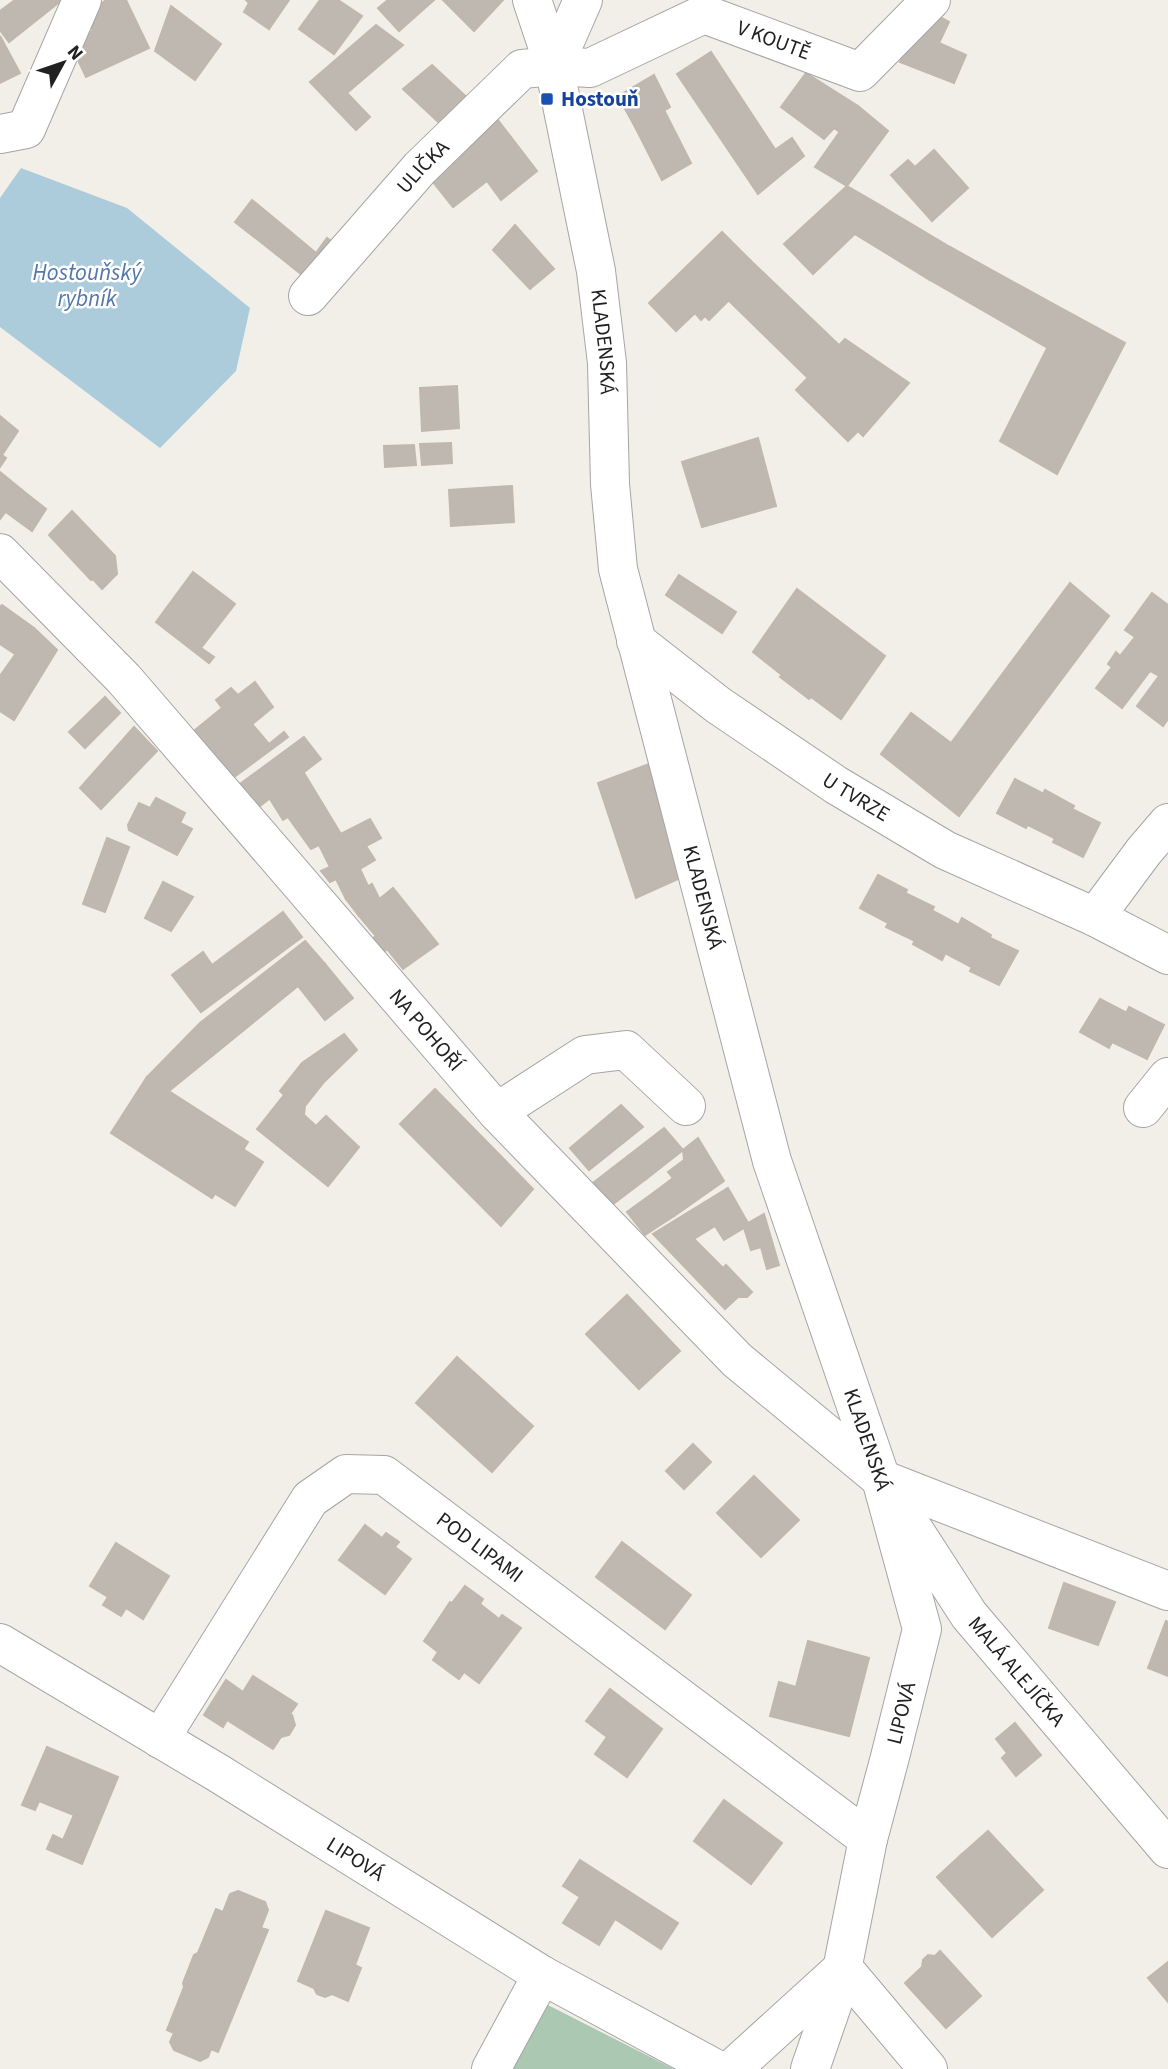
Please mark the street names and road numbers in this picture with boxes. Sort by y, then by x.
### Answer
street label: V KOUTĚ [733,13,815,67]
street label: ULIČKA [389,132,456,200]
street label: KLADENSKÁ [583,287,623,395]
street label: U TVRZE [816,765,896,829]
street label: KLADENSKÁ [676,842,731,953]
street label: NA POHOŘÍ [382,982,471,1079]
street label: KLADENSKÁ [836,1384,899,1494]
street label: POD LIPAMI [430,1505,530,1590]
street label: MALÁ ALEJÍČKA [961,1610,1073,1733]
street label: LIPOVÁ [879,1678,923,1747]
street label: LIPOVÁ [321,1829,391,1889]

